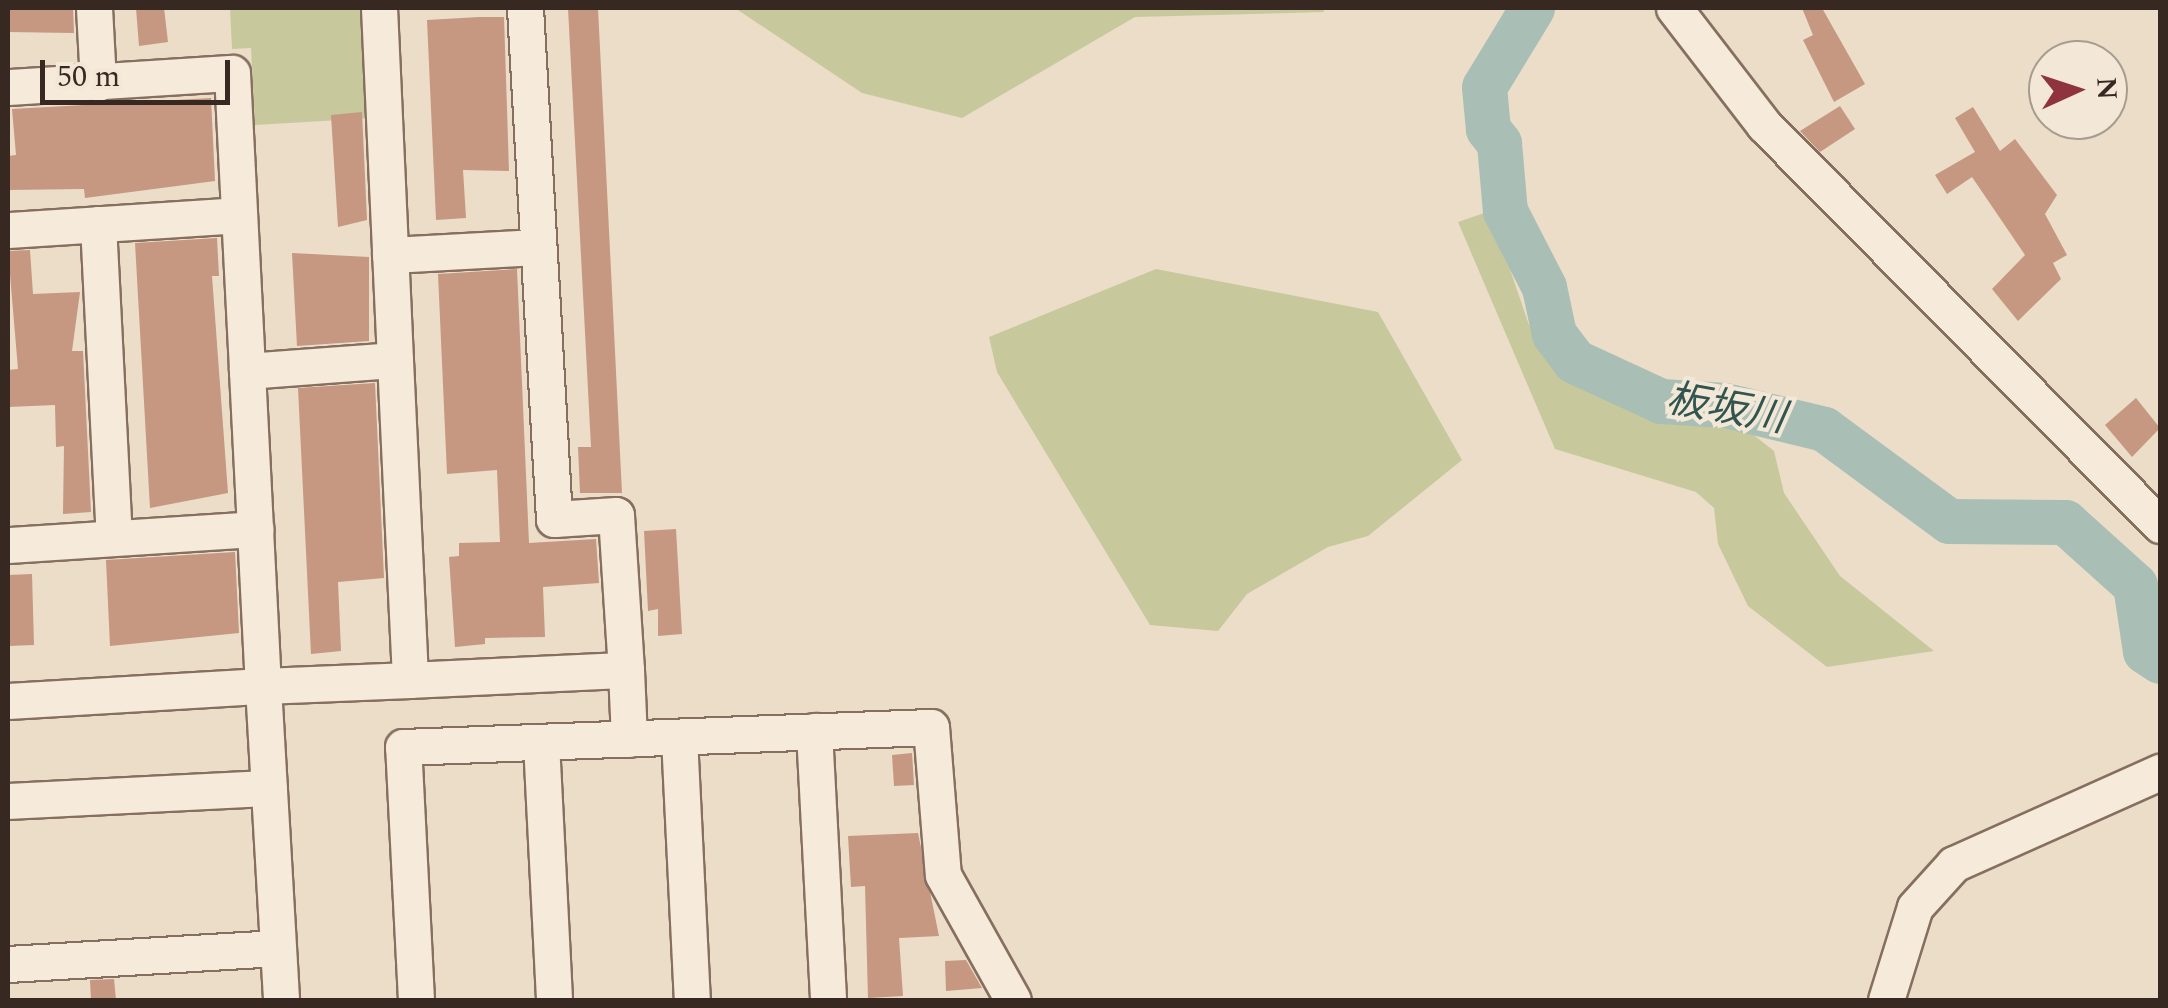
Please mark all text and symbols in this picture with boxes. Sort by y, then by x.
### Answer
scale bar [45,40,235,102]
north arrow [2028,40,2128,140]
text: 50 m [57,54,120,100]
text: N [2084,76,2129,101]
water label: 板坂川 [1663,376,1789,444]

